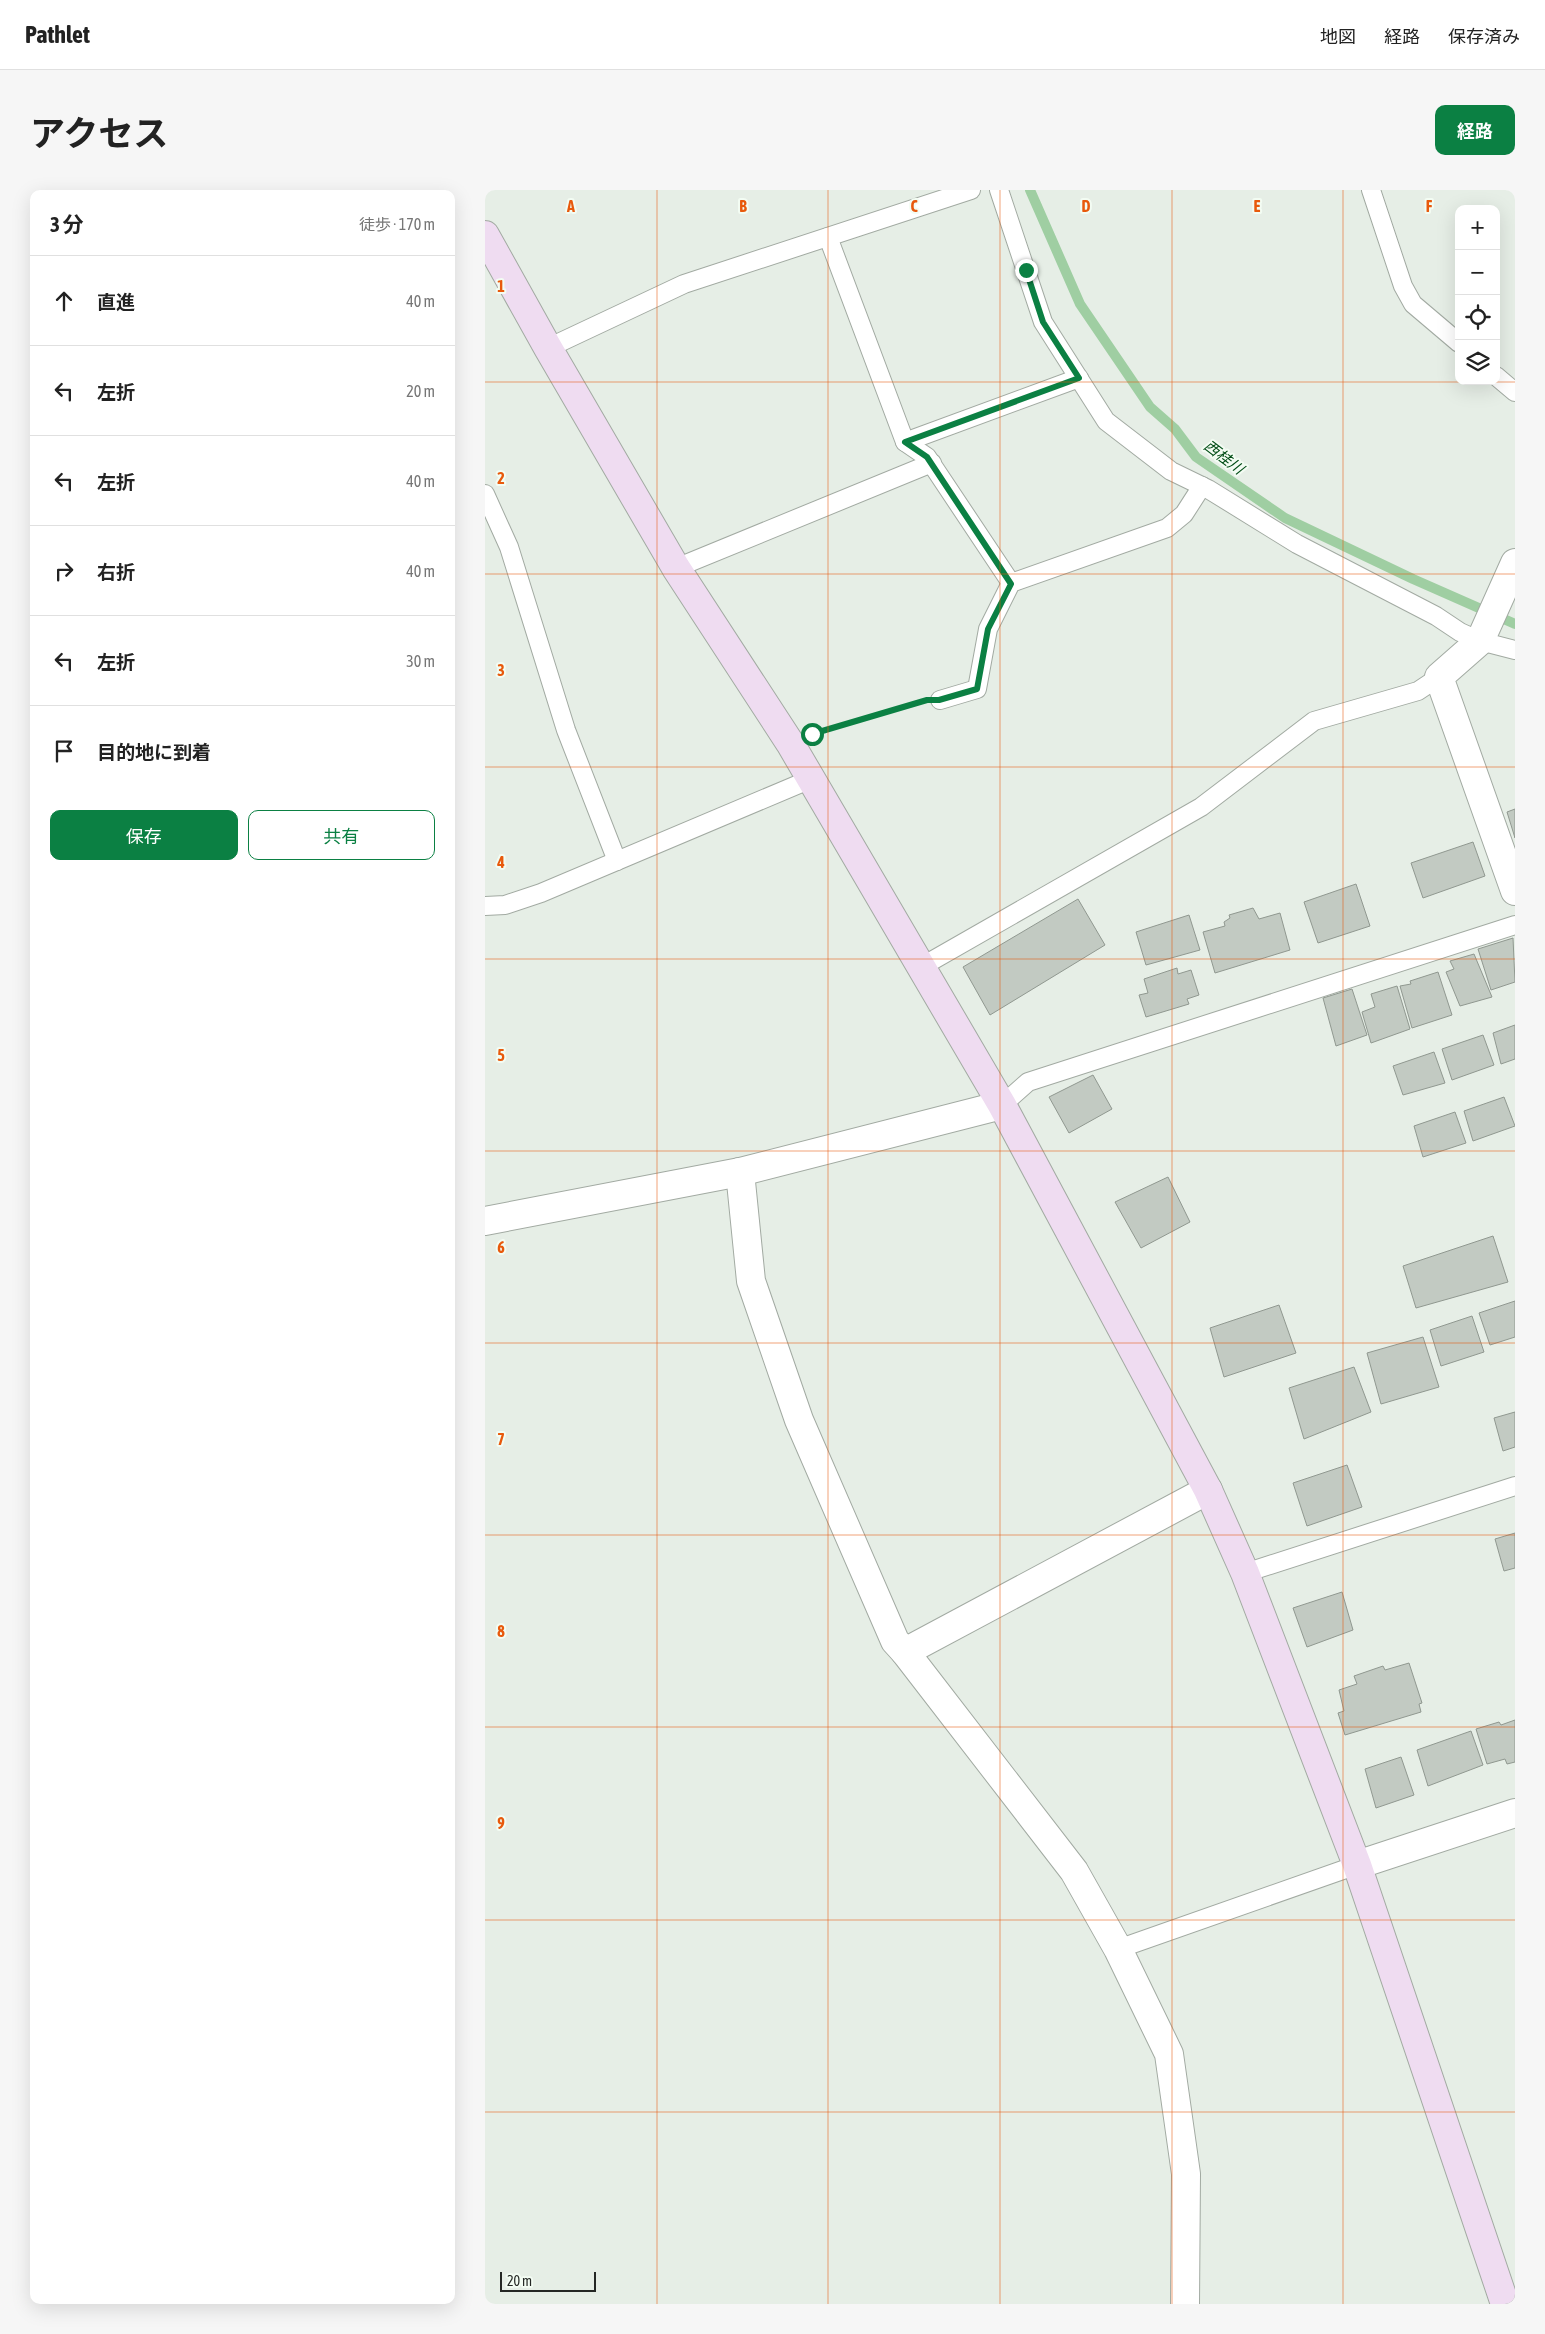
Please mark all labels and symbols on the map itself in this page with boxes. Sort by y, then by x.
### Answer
text: A [566,197,575,215]
text: B [739,197,747,215]
text: C [910,197,918,215]
text: D [1082,197,1091,215]
text: E [1254,197,1261,215]
text: F [1426,197,1433,215]
route end [1015,259,1038,282]
text: 1 [497,277,505,295]
water label: 西桂川 [1201,437,1249,479]
text: 2 [497,469,505,487]
text: 3 [497,661,505,679]
route start [801,723,824,746]
text: 4 [496,853,505,871]
text: 5 [497,1046,505,1064]
text: 6 [497,1238,505,1256]
text: 7 [497,1430,505,1448]
text: 8 [497,1622,505,1640]
text: 9 [497,1814,505,1832]
scale bar [500,2269,596,2292]

